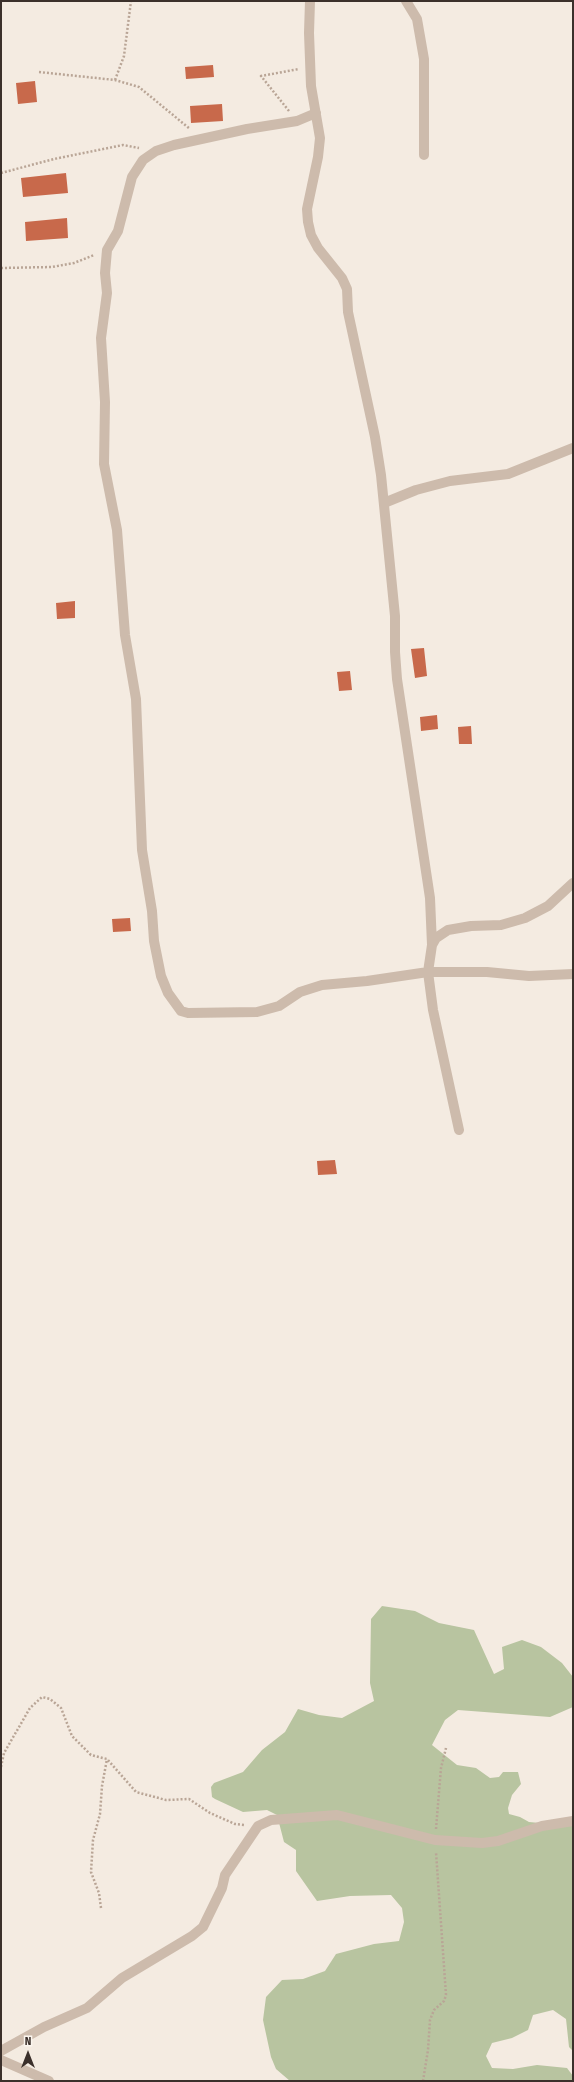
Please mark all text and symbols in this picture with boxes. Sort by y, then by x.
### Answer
north arrow [8,2034,48,2074]
text: N [25,2035,31,2048]

